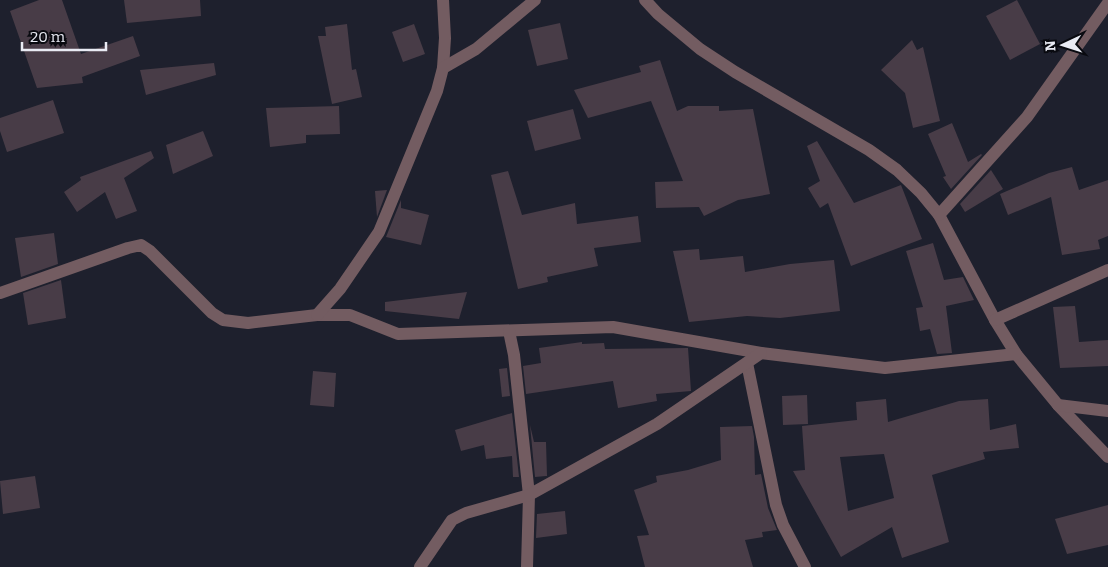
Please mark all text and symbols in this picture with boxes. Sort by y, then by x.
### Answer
scale bar [22,20,106,52]
north arrow [1038,20,1088,70]
text: 20 m [30,28,66,46]
text: N [1042,40,1059,52]

